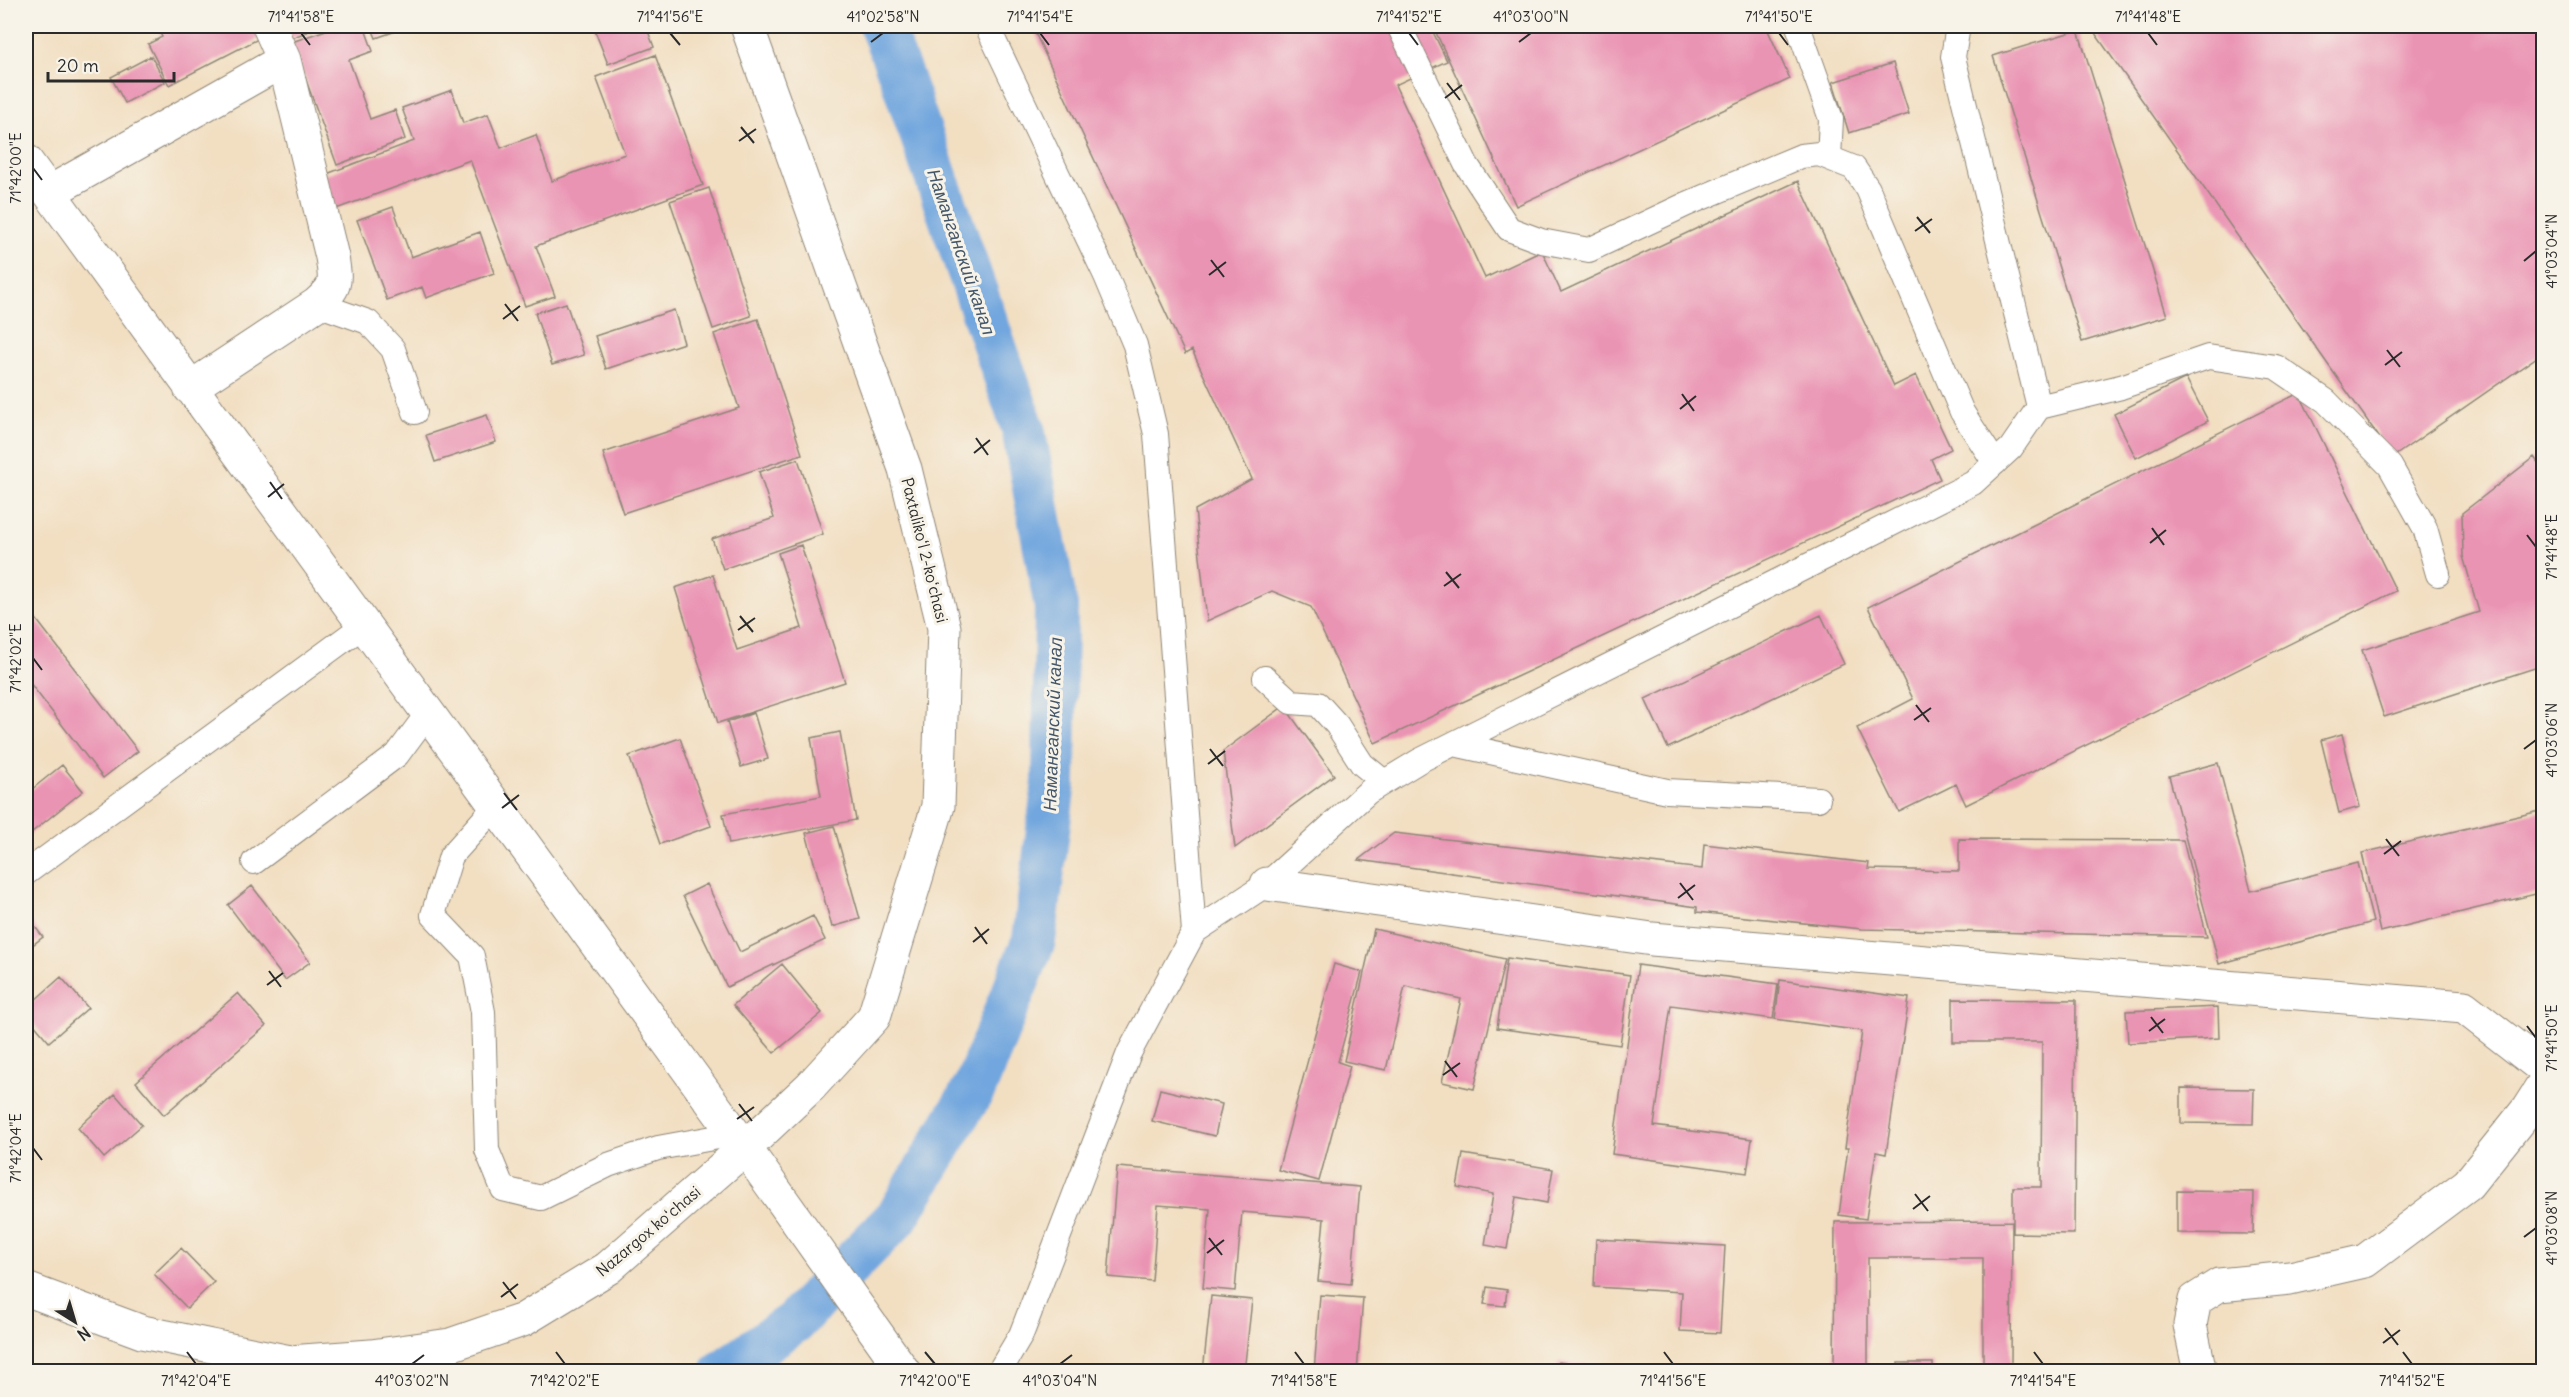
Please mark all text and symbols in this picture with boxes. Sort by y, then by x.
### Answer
text: 71°41'58"E [268,7,334,26]
text: 71°41'56"E [637,7,703,26]
text: 41°02'58"N [846,7,920,26]
text: 71°41'54"E [1007,7,1073,26]
text: 71°41'52"E [1376,7,1442,26]
text: 41°03'00"N [1493,7,1569,26]
text: 71°41'50"E [1745,7,1813,26]
text: 71°41'48"E [2115,7,2181,26]
scale bar [48,45,174,83]
text: 20 m [57,54,99,77]
text: 71°42'00"E [6,132,25,204]
water label: Наманганский канал [922,166,1001,338]
text: 41°03'04"N [2542,214,2561,288]
street label: Paxtalikoʻl 2-koʻchasi [897,475,953,625]
text: 71°41'48"E [2542,514,2561,580]
text: 71°42'02"E [6,623,25,693]
water label: Наманганский канал [1038,637,1067,811]
text: 41°03'06"N [2542,703,2561,777]
text: 71°41'50"E [2542,1004,2561,1072]
text: 71°42'04"E [6,1113,25,1183]
street label: Nazargox koʻchasi [592,1181,704,1281]
text: 41°03'08"N [2542,1191,2561,1265]
north arrow [45,1292,105,1352]
text: N [74,1323,94,1345]
text: 71°42'04"E [161,1371,231,1390]
text: 41°03'02"N [375,1371,449,1390]
text: 71°42'02"E [530,1371,600,1390]
text: 71°42'00"E [899,1371,971,1390]
text: 41°03'04"N [1023,1371,1097,1390]
text: 71°41'58"E [1271,1371,1337,1390]
text: 71°41'56"E [1640,1371,1706,1390]
text: 71°41'54"E [2010,1371,2076,1390]
text: 71°41'52"E [2379,1371,2445,1390]

